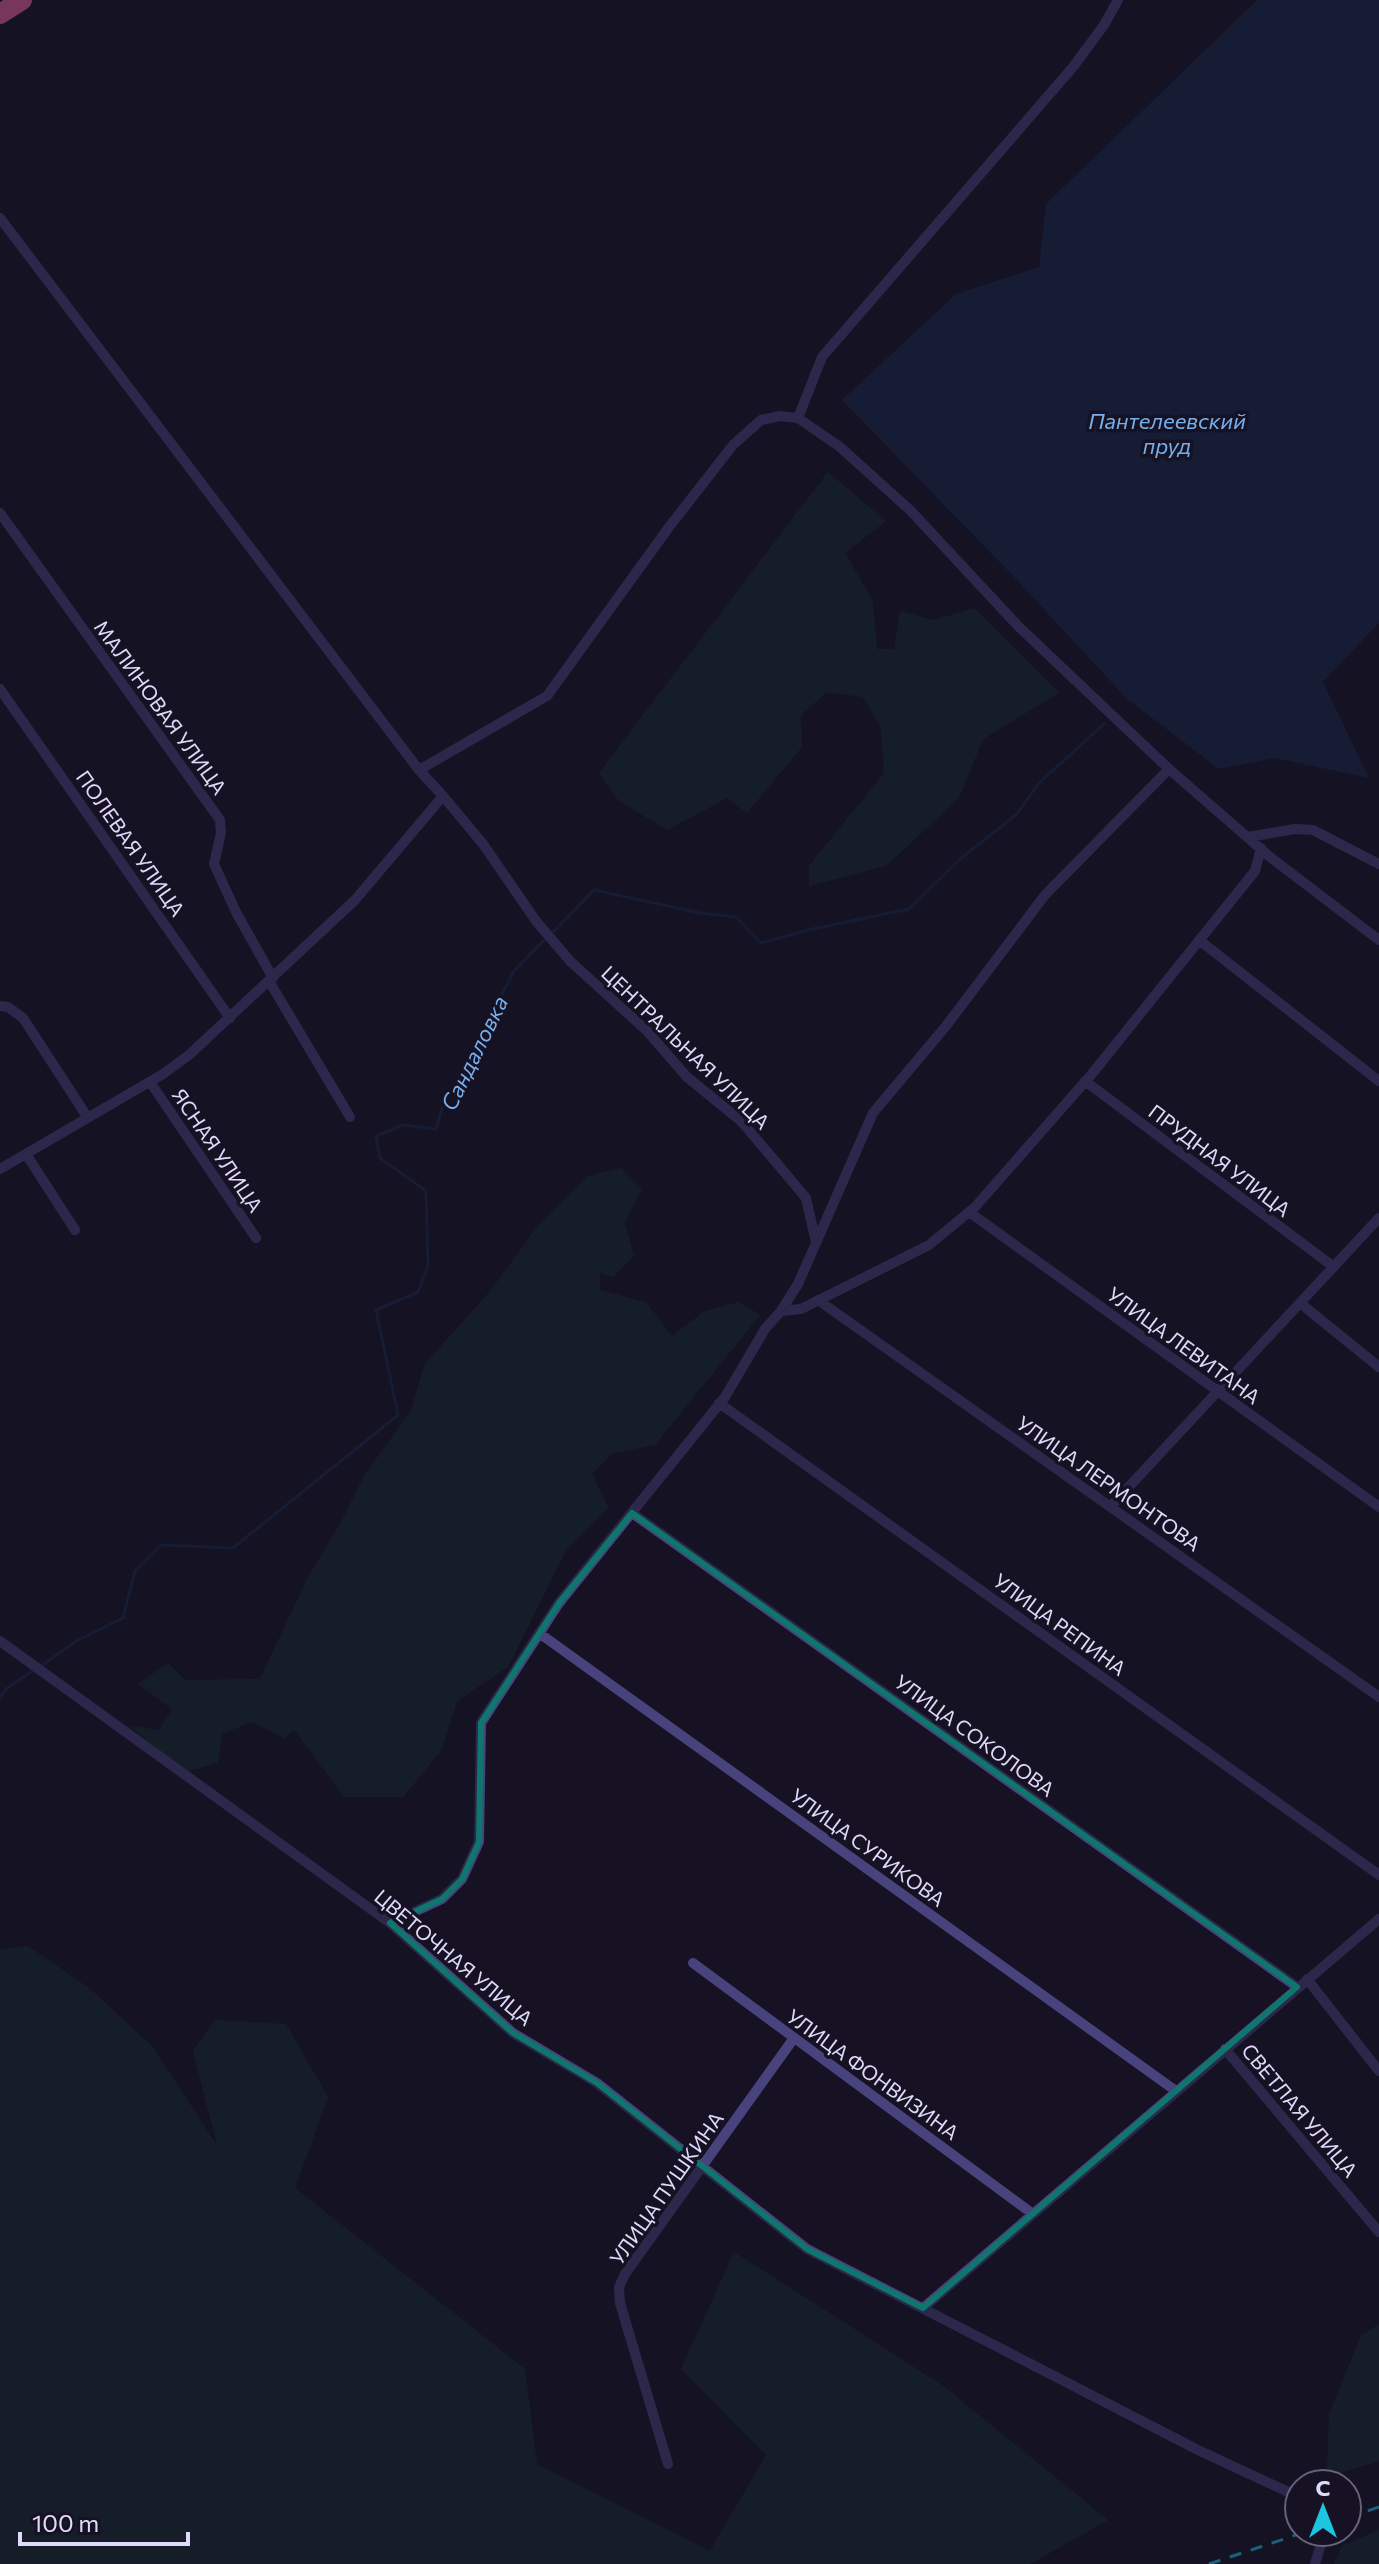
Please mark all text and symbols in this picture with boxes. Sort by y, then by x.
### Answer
water label: Пантелеевский пруд [1088,407,1246,459]
street label: МАЛИНОВАЯ УЛИЦА [90,615,232,799]
street label: ПОЛЕВАЯ УЛИЦА [72,765,190,921]
street label: ЦЕНТРАЛЬНАЯ УЛИЦА [597,960,775,1134]
water label: Сандаловка [435,991,513,1115]
street label: ЯСНАЯ УЛИЦА [168,1084,268,1217]
street label: ПРУДНАЯ УЛИЦА [1144,1099,1296,1221]
street label: УЛИЦА ЛЕВИТАНА [1103,1281,1265,1409]
street label: УЛИЦА ЛЕРМОНТОВА [1012,1410,1206,1556]
street label: УЛИЦА РЕПИНА [989,1568,1131,1680]
street label: УЛИЦА СОКОЛОВА [890,1669,1060,1801]
street label: УЛИЦА СУРИКОВА [786,1783,950,1911]
street label: ЦВЕТОЧНАЯ УЛИЦА [370,1884,538,2030]
street label: УЛИЦА ФОНВИЗИНА [782,2004,964,2144]
street label: СВЕТЛАЯ УЛИЦА [1237,2038,1363,2182]
street label: УЛИЦА ПУШКИНА [604,2107,728,2269]
north arrow [1283,2468,1363,2548]
text: С [1315,2474,1331,2501]
scale bar [20,2496,188,2546]
text: 100 m [32,2508,99,2537]

